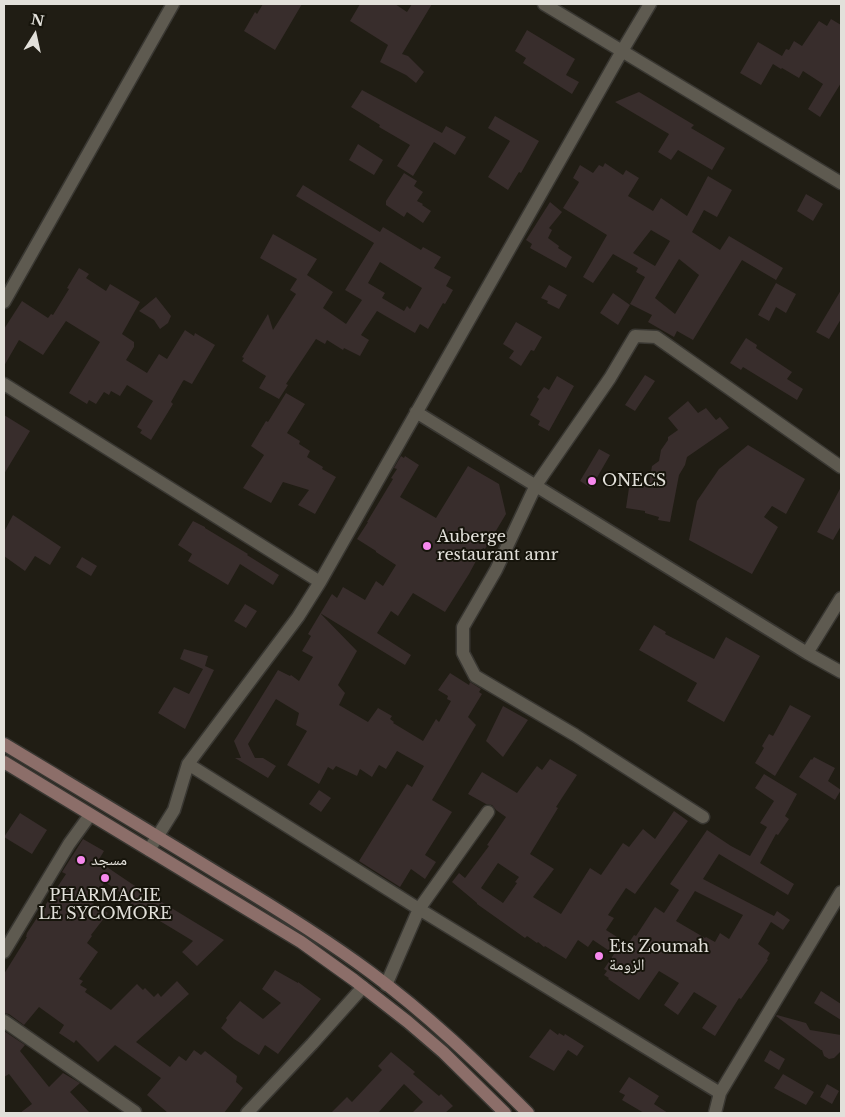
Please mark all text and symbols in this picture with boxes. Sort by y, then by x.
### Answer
north arrow [10,10,60,60]
text: N [30,10,46,30]
place label: ONECS [602,471,666,491]
marker: ONECS [586,475,598,487]
place label: Auberge restaurant amr [437,527,558,565]
marker: Auberge restaurant amr [421,540,433,552]
place label: مسجد [91,850,127,870]
marker: مسجد [75,854,87,866]
marker: PHARMACIE LE SYCOMORE [99,872,111,884]
place label: PHARMACIE LE SYCOMORE [38,886,172,924]
place label: Ets Zoumah الزومة [609,937,709,975]
marker: Ets Zoumah الزومة [593,950,605,962]

